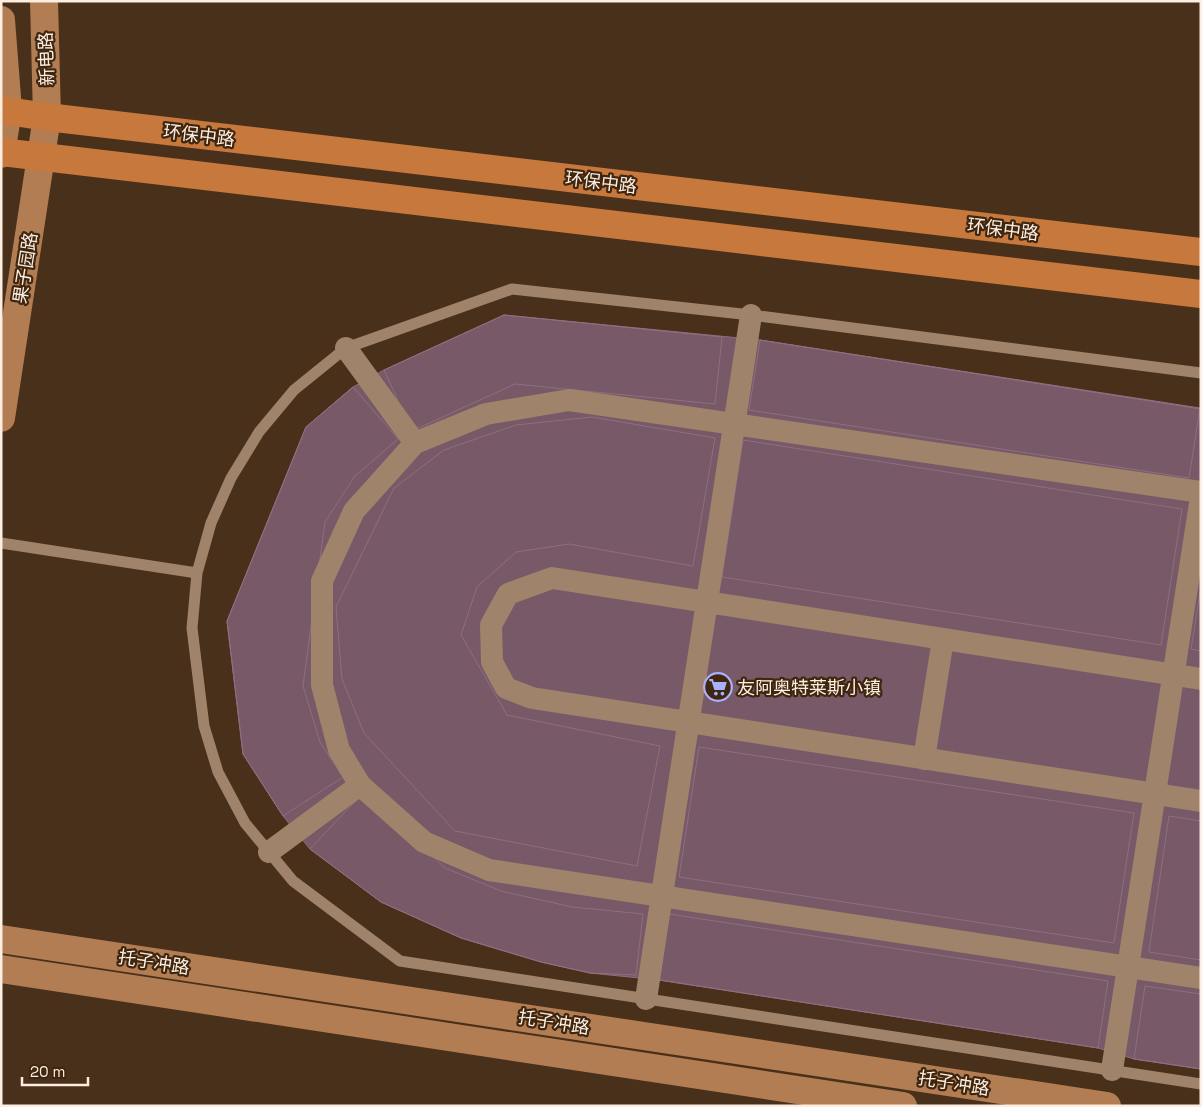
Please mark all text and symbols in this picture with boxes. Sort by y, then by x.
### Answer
street label: 新电路 [34,32,58,86]
street label: 环保中路 [162,119,236,151]
street label: 环保中路 [564,166,638,198]
street label: 环保中路 [966,213,1040,245]
street label: 果子园路 [8,231,42,305]
supermarket icon: 友阿奥特莱斯小镇 [703,672,733,702]
place label: 友阿奥特莱斯小镇 [737,676,881,699]
street label: 托子冲路 [117,945,191,979]
street label: 托子冲路 [517,1005,591,1039]
scale bar [22,1054,89,1086]
text: 20 m [30,1062,65,1081]
street label: 托子冲路 [917,1066,991,1100]

